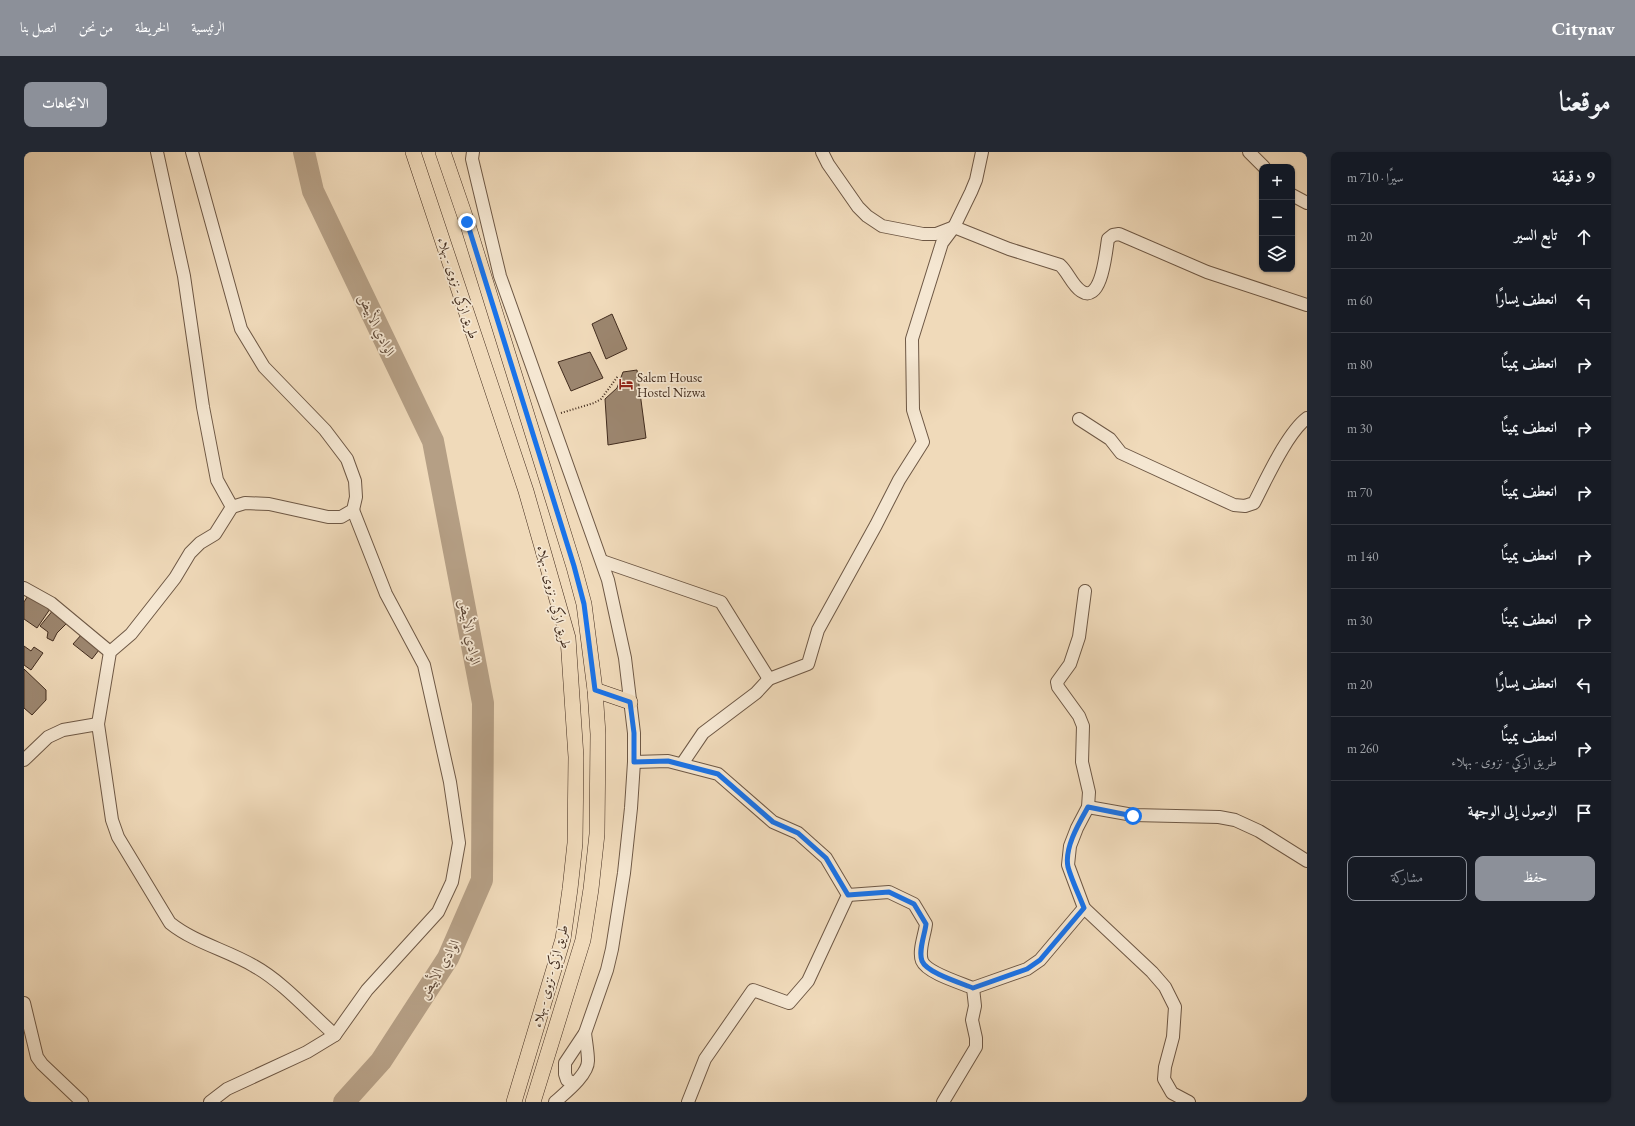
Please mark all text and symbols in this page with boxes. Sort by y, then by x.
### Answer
text: Citynav [1552,16,1615,41]
text: اتصل بنا [20,18,57,36]
text: من نحن [79,18,113,36]
text: الخريطة [135,18,169,36]
text: الرئيسية [191,18,225,36]
button: الاتجاهات [24,82,107,127]
text: موقعنا [1559,83,1611,119]
map controls [1259,164,1295,272]
button: + [1259,164,1295,200]
text: 9 دقيقة [1552,165,1595,187]
text: سيرًا · 710 m [1347,169,1404,186]
button: − [1259,200,1295,236]
route end [458,213,476,231]
text: تابع السير [1514,225,1557,244]
icon: ahead [1573,226,1595,248]
text: 20 m [1347,228,1372,245]
street label: طريق ازكي - نزوى - بهلاء [431,235,482,342]
button: layers [1259,236,1295,272]
text: انعطف يسارًا [1495,289,1557,308]
water label: الوادي الأبيض [351,290,401,361]
icon: left [1573,290,1595,312]
text: 60 m [1347,292,1372,309]
text: انعطف يمينًا [1501,353,1557,372]
icon: right [1573,354,1595,376]
text: 80 m [1347,356,1372,373]
place label: Salem House Hostel Nizwa [637,369,706,401]
hotel icon: Salem House Hostel Nizwa [618,376,634,392]
text: انعطف يمينًا [1501,417,1557,436]
icon: right [1573,418,1595,440]
text: 30 m [1347,420,1372,437]
text: انعطف يمينًا [1501,481,1557,500]
icon: right [1573,482,1595,504]
text: 70 m [1347,484,1372,501]
street label: طريق ازكي - نزوى - بهلاء [530,544,575,651]
text: انعطف يمينًا [1501,545,1557,564]
icon: right [1573,546,1595,568]
text: 140 m [1347,548,1378,565]
water label: الوادي الأبيض [452,597,486,667]
text: انعطف يمينًا [1501,609,1557,628]
icon: right [1573,610,1595,632]
text: 30 m [1347,612,1372,629]
text: انعطف يسارًا [1495,673,1557,692]
icon: left [1573,674,1595,696]
text: 20 m [1347,676,1372,693]
text: انعطف يمينًا [1501,726,1557,745]
icon: right [1573,738,1595,760]
text: 260 m [1347,740,1378,757]
text: طريق ازكي - نزوى - بهلاء [1451,753,1557,770]
text: الوصول إلى الوجهة [1468,801,1557,820]
icon: arrive [1573,802,1595,824]
route start [1124,807,1142,825]
button: مشاركة [1347,856,1467,901]
button: حفظ [1475,856,1595,901]
street label: طريق ازكي - نزوى - بهلاء [528,923,575,1030]
water label: الوادي الأبيض [413,935,466,1004]

